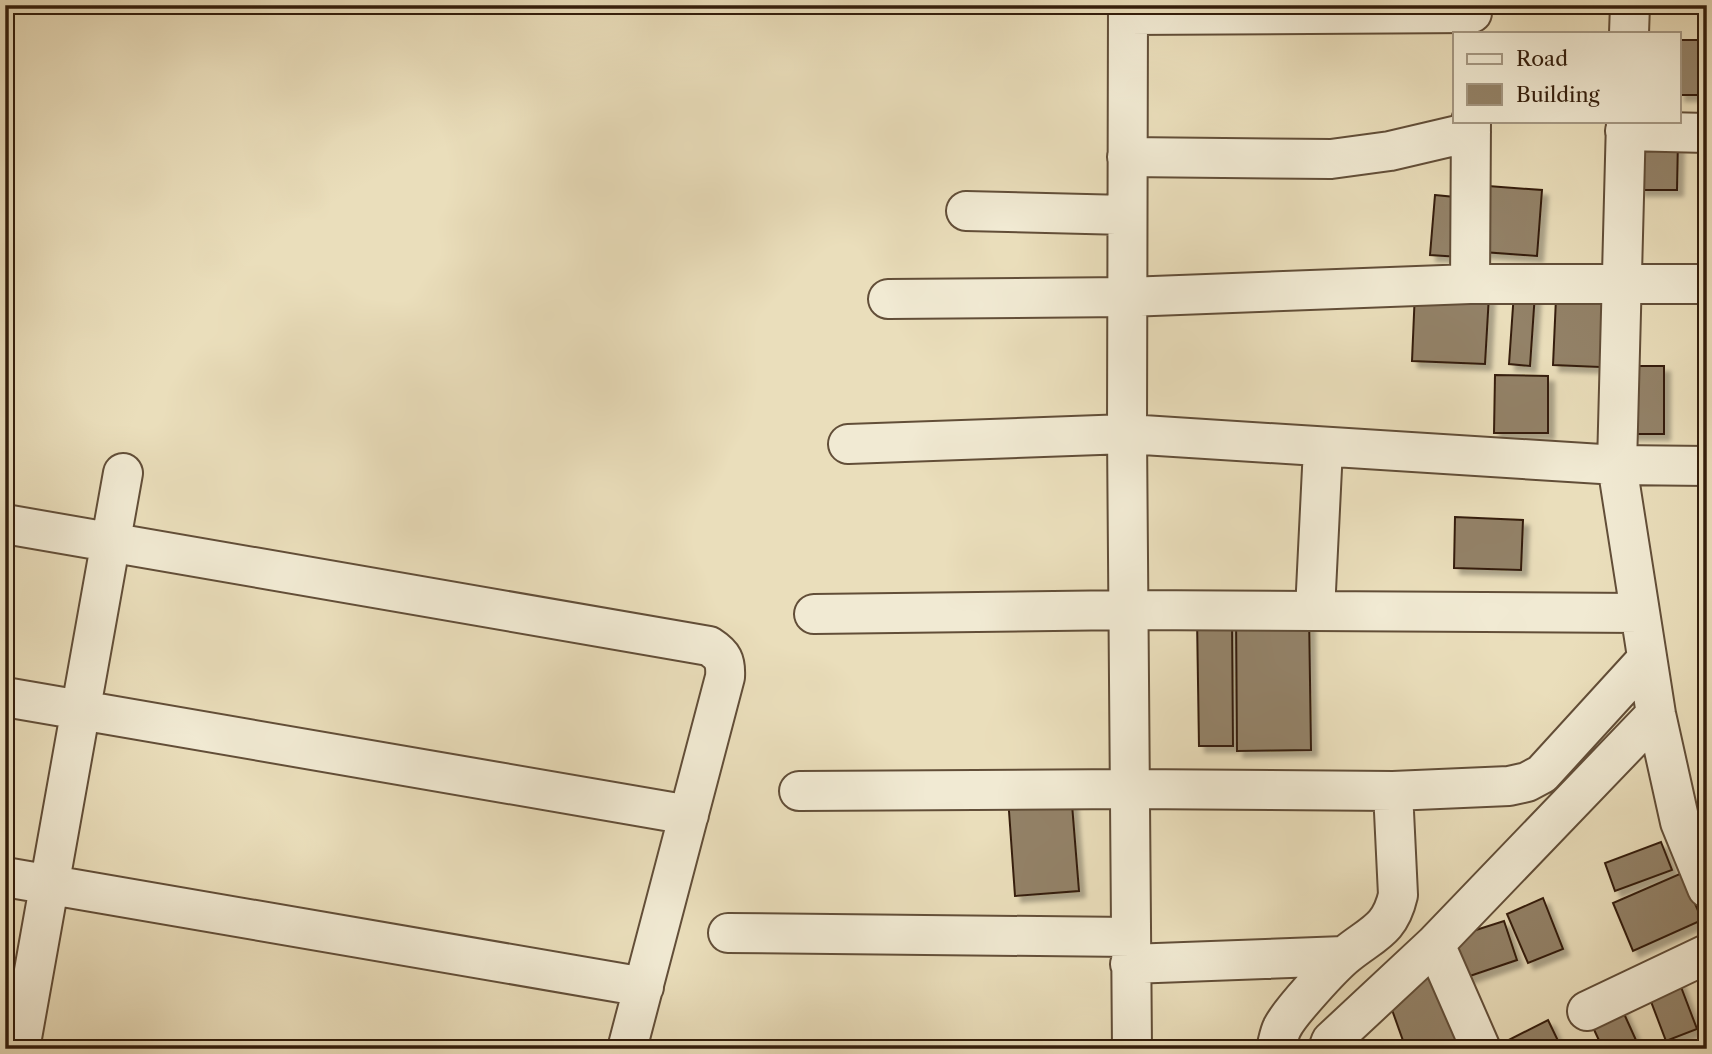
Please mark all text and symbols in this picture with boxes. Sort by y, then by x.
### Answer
legend [1453,32,1680,122]
text: Road [1516,46,1568,71]
text: Building [1516,82,1601,107]

